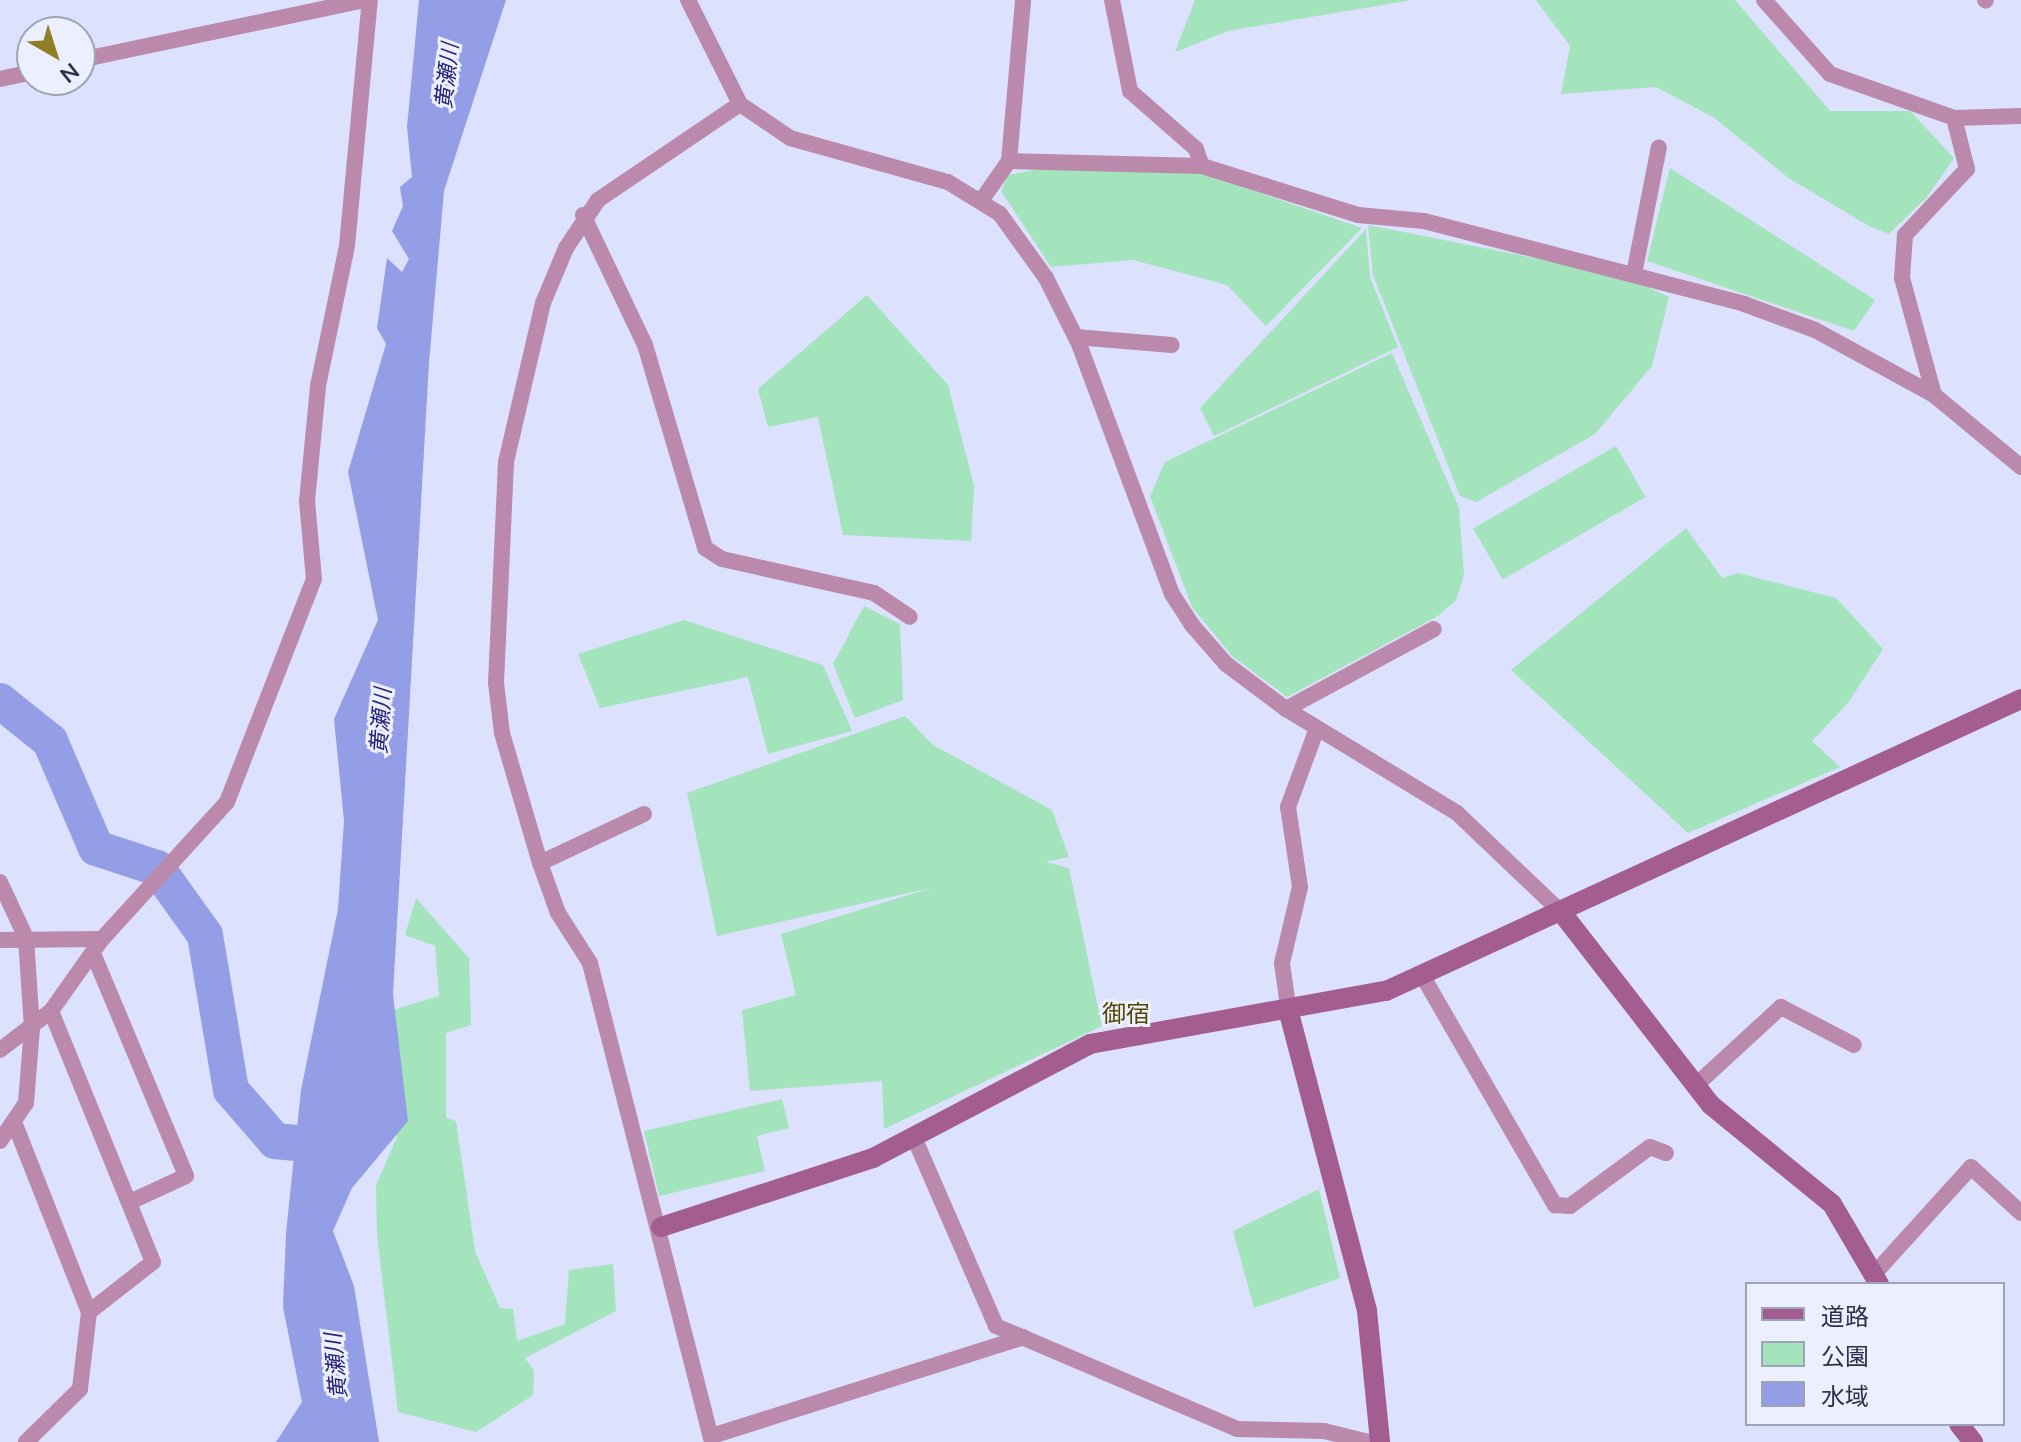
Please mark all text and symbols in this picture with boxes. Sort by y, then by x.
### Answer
north arrow [16,16,96,96]
water label: 黄瀬川 [430,42,464,110]
text: N [55,57,85,89]
water label: 黄瀬川 [366,687,396,755]
district label: 御宿 [1102,1000,1150,1028]
legend [1745,1282,2005,1426]
text: 道路 [1821,1301,1869,1331]
water label: 黄瀬川 [320,1332,352,1400]
text: 公園 [1821,1341,1869,1371]
text: 水域 [1821,1381,1869,1411]

